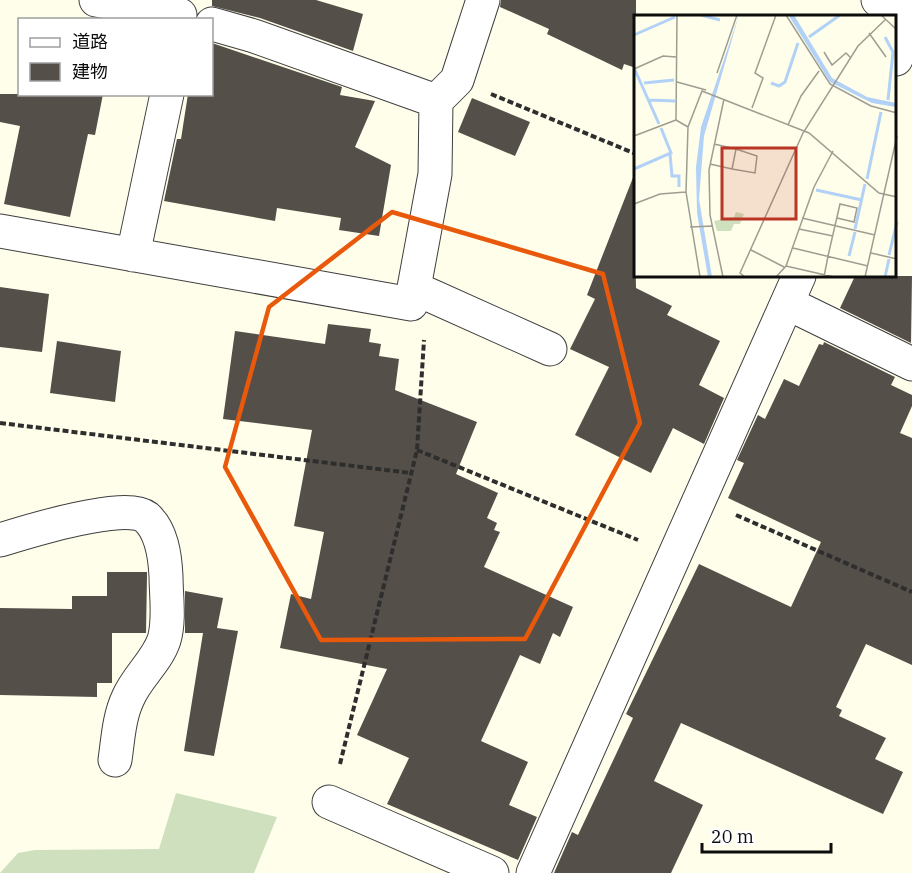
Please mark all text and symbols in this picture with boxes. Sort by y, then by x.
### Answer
inset map [634,15,897,278]
legend [18,18,213,96]
text: 道路 [72,30,108,53]
text: 建物 [72,60,108,83]
scale bar [702,816,831,854]
text: 20 m [711,825,754,848]

